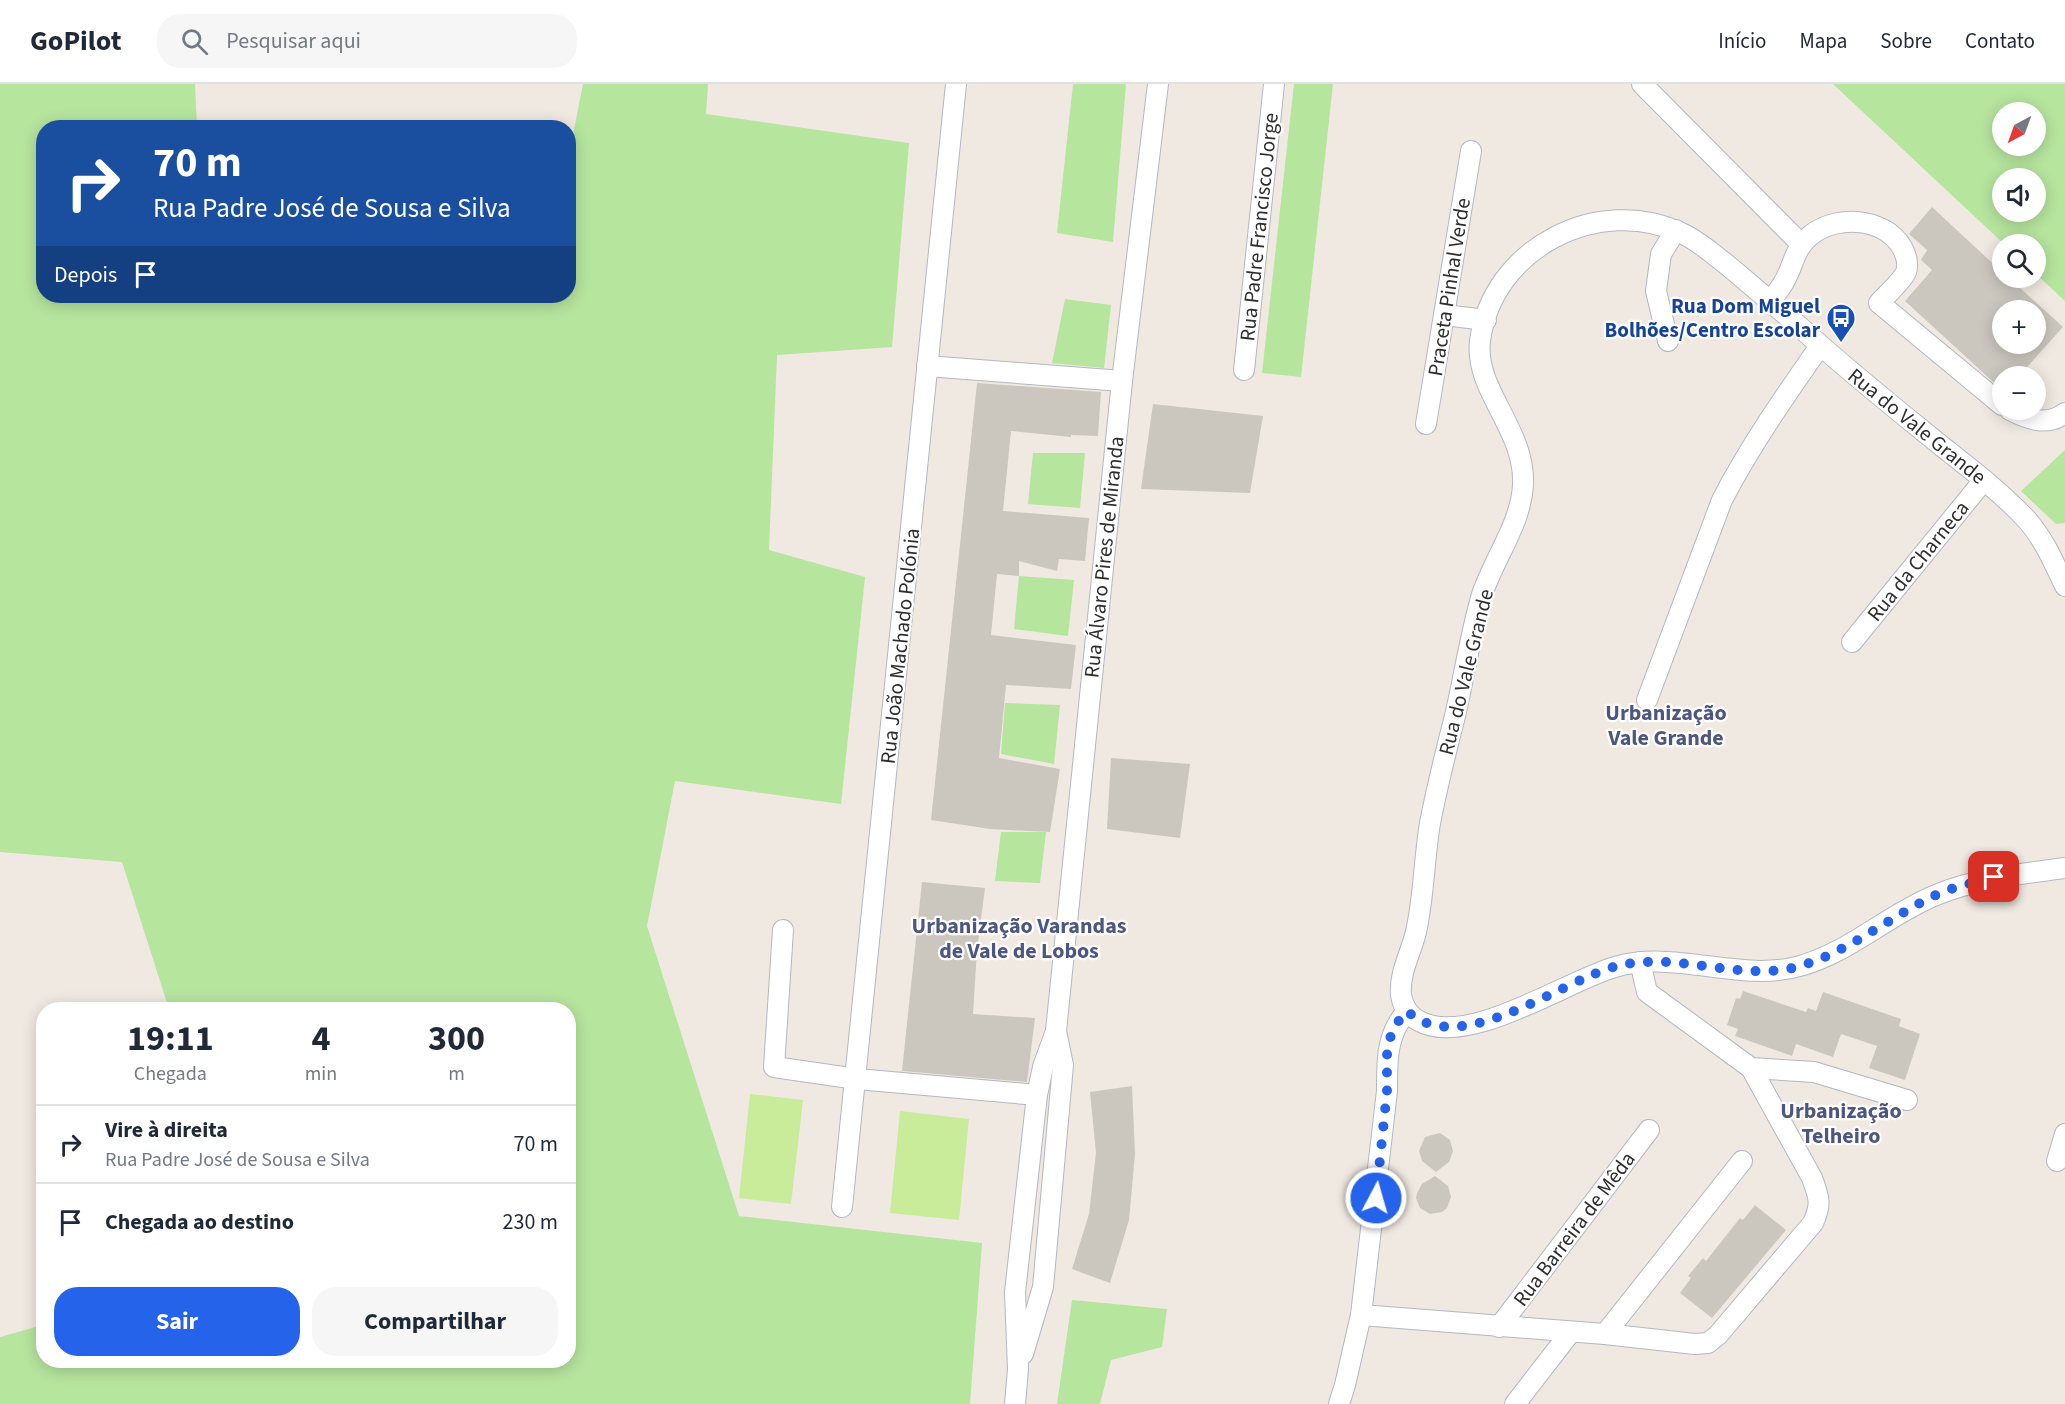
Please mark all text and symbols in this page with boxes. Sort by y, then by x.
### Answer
search box [157,14,577,68]
text: GoPilot [30,21,121,61]
icon: search [178,25,211,58]
text: Pesquisar aqui [226,25,361,57]
text: Início [1718,26,1766,56]
text: Mapa [1799,26,1847,56]
text: Sobre [1880,26,1932,56]
text: Contato [1965,26,2035,56]
north arrow [1992,102,2046,156]
map controls [1992,102,2046,420]
street label: Rua Padre Francisco Jorge [1232,111,1286,343]
text: 70 m [153,133,242,193]
icon: right [54,144,132,222]
button: sound [1992,168,2046,222]
text: Rua Padre José de Sousa e Silva [153,189,511,228]
street label: Praceta Pinhal Verde [1420,196,1478,378]
button: search [1992,234,2046,288]
icon: arrive [129,258,162,291]
text: Depois [54,259,117,291]
place label: Rua Dom Miguel Bolhões/Centro Escolar [1605,291,1821,345]
button: + [1992,300,2046,354]
bus stop icon: Rua Dom Miguel Bolhões/Centro Escolar [1825,302,1857,344]
street label: Rua do Vale Grande [1841,361,1993,491]
button: − [1992,366,2046,420]
street label: Rua Álvaro Pires de Miranda [1076,435,1132,679]
street label: Rua da Charneca [1860,494,1976,628]
street label: Rua João Machado Polónia [873,527,927,765]
street label: Rua do Vale Grande [1431,586,1501,758]
district label: Urbanização Vale Grande [1605,697,1727,754]
pin [1968,851,2019,902]
icon: arrive [1977,860,2010,893]
district label: Urbanização Varandas de Vale de Lobos [912,910,1127,967]
text: 19:11 [127,1013,214,1064]
text: 4 [311,1013,330,1064]
text: 300 [428,1013,485,1064]
text: Chegada [134,1060,207,1088]
text: min [305,1060,337,1088]
text: m [448,1060,465,1088]
district label: Urbanização Telheiro [1780,1095,1902,1152]
text: Vire à direita [105,1114,228,1146]
icon: right [54,1128,87,1161]
text: 70 m [513,1128,558,1160]
street label: Rua Barreira de Mêda [1506,1145,1642,1313]
text: Rua Padre José de Sousa e Silva [105,1146,370,1174]
position arrow [1344,1166,1408,1230]
icon: arrive [54,1206,87,1239]
text: Chegada ao destino [105,1206,294,1238]
text: 230 m [503,1206,558,1238]
button: Sair [54,1287,300,1356]
button: Compartilhar [312,1287,558,1356]

